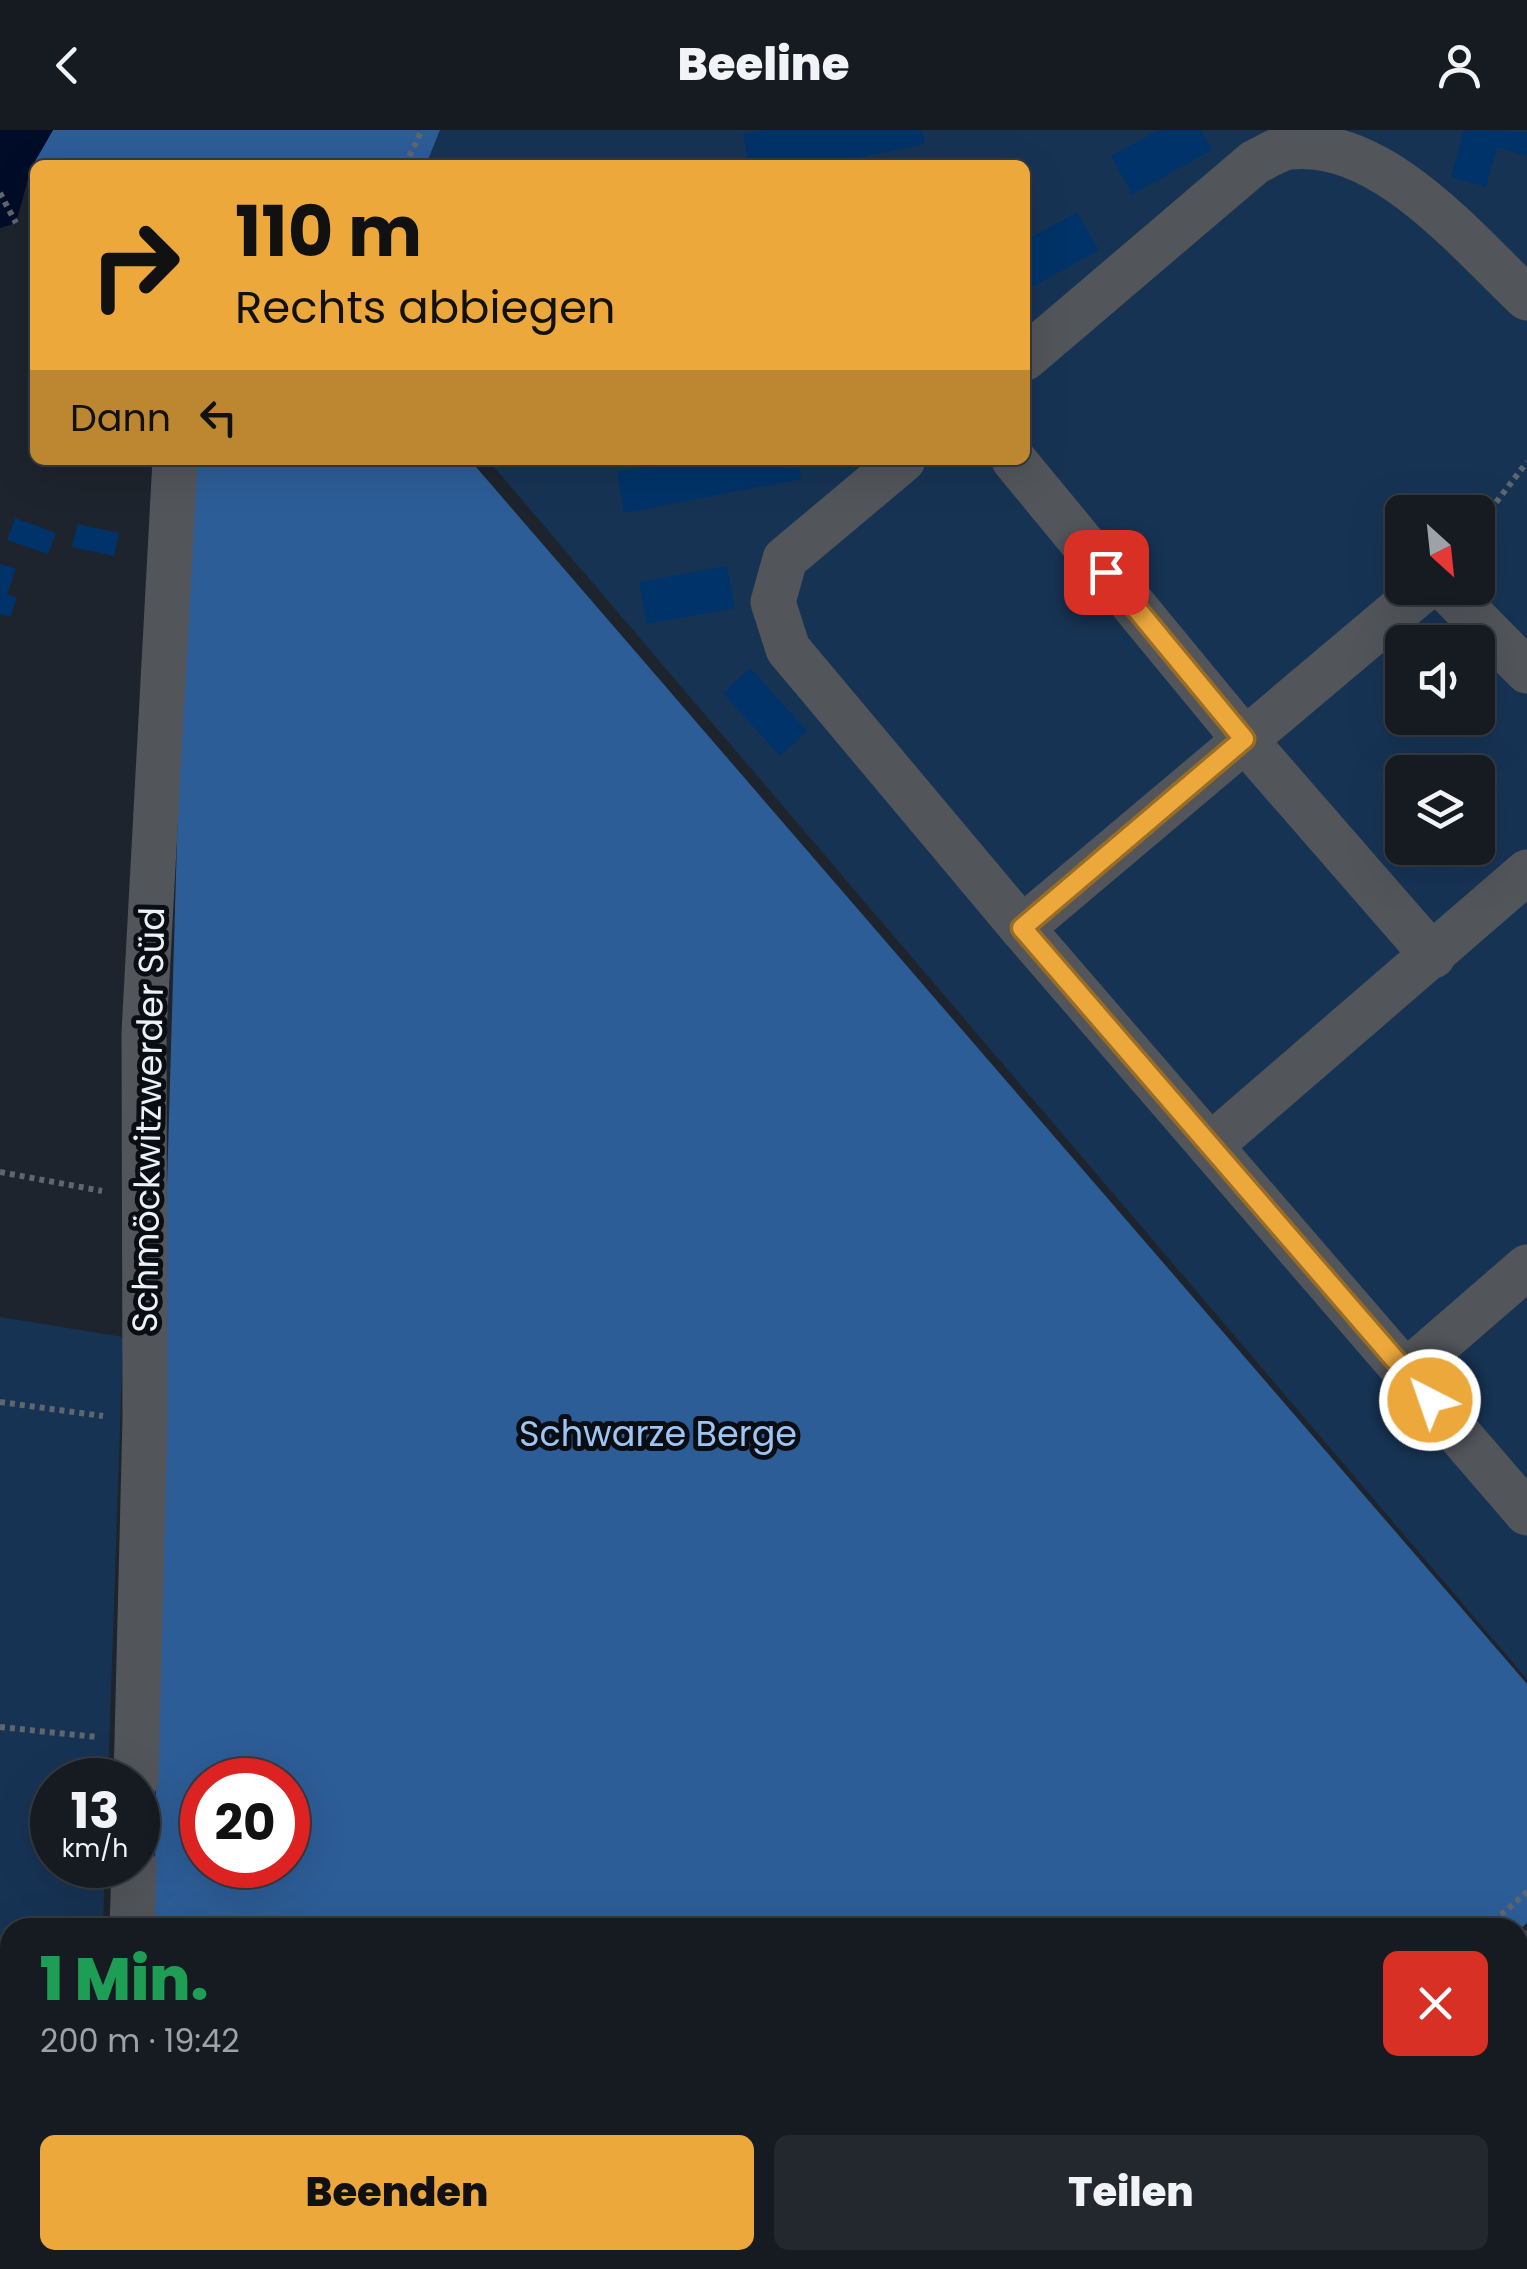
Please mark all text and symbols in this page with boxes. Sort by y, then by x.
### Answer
text: Beeline [678,33,849,96]
icon: back [40,38,95,93]
icon: person [1432,38,1487,93]
text: 110 m [235,182,422,281]
icon: right [70,200,200,330]
text: Rechts abbiegen [235,276,616,339]
icon: left [191,390,246,445]
text: Dann [70,391,171,444]
north arrow [1385,495,1495,605]
map controls [1385,495,1495,865]
pin [1064,530,1149,615]
icon: arrive [1079,545,1134,600]
button: sound [1385,625,1495,735]
button: layers [1385,755,1495,865]
street label: Schmöckwitzwerder Süd [120,907,176,1333]
position arrow [1378,1348,1482,1452]
park label: Schwarze Berge [519,1409,797,1458]
speed limit sign: 20 [180,1758,310,1888]
text: 13 [70,1775,120,1846]
text: km/h [62,1831,128,1866]
text: 1 Min. [40,1937,208,2021]
button: close [1383,1951,1488,2056]
text: 200 m · 19:42 [40,2018,240,2063]
button: Beenden [40,2135,754,2250]
button: Teilen [774,2135,1488,2250]

